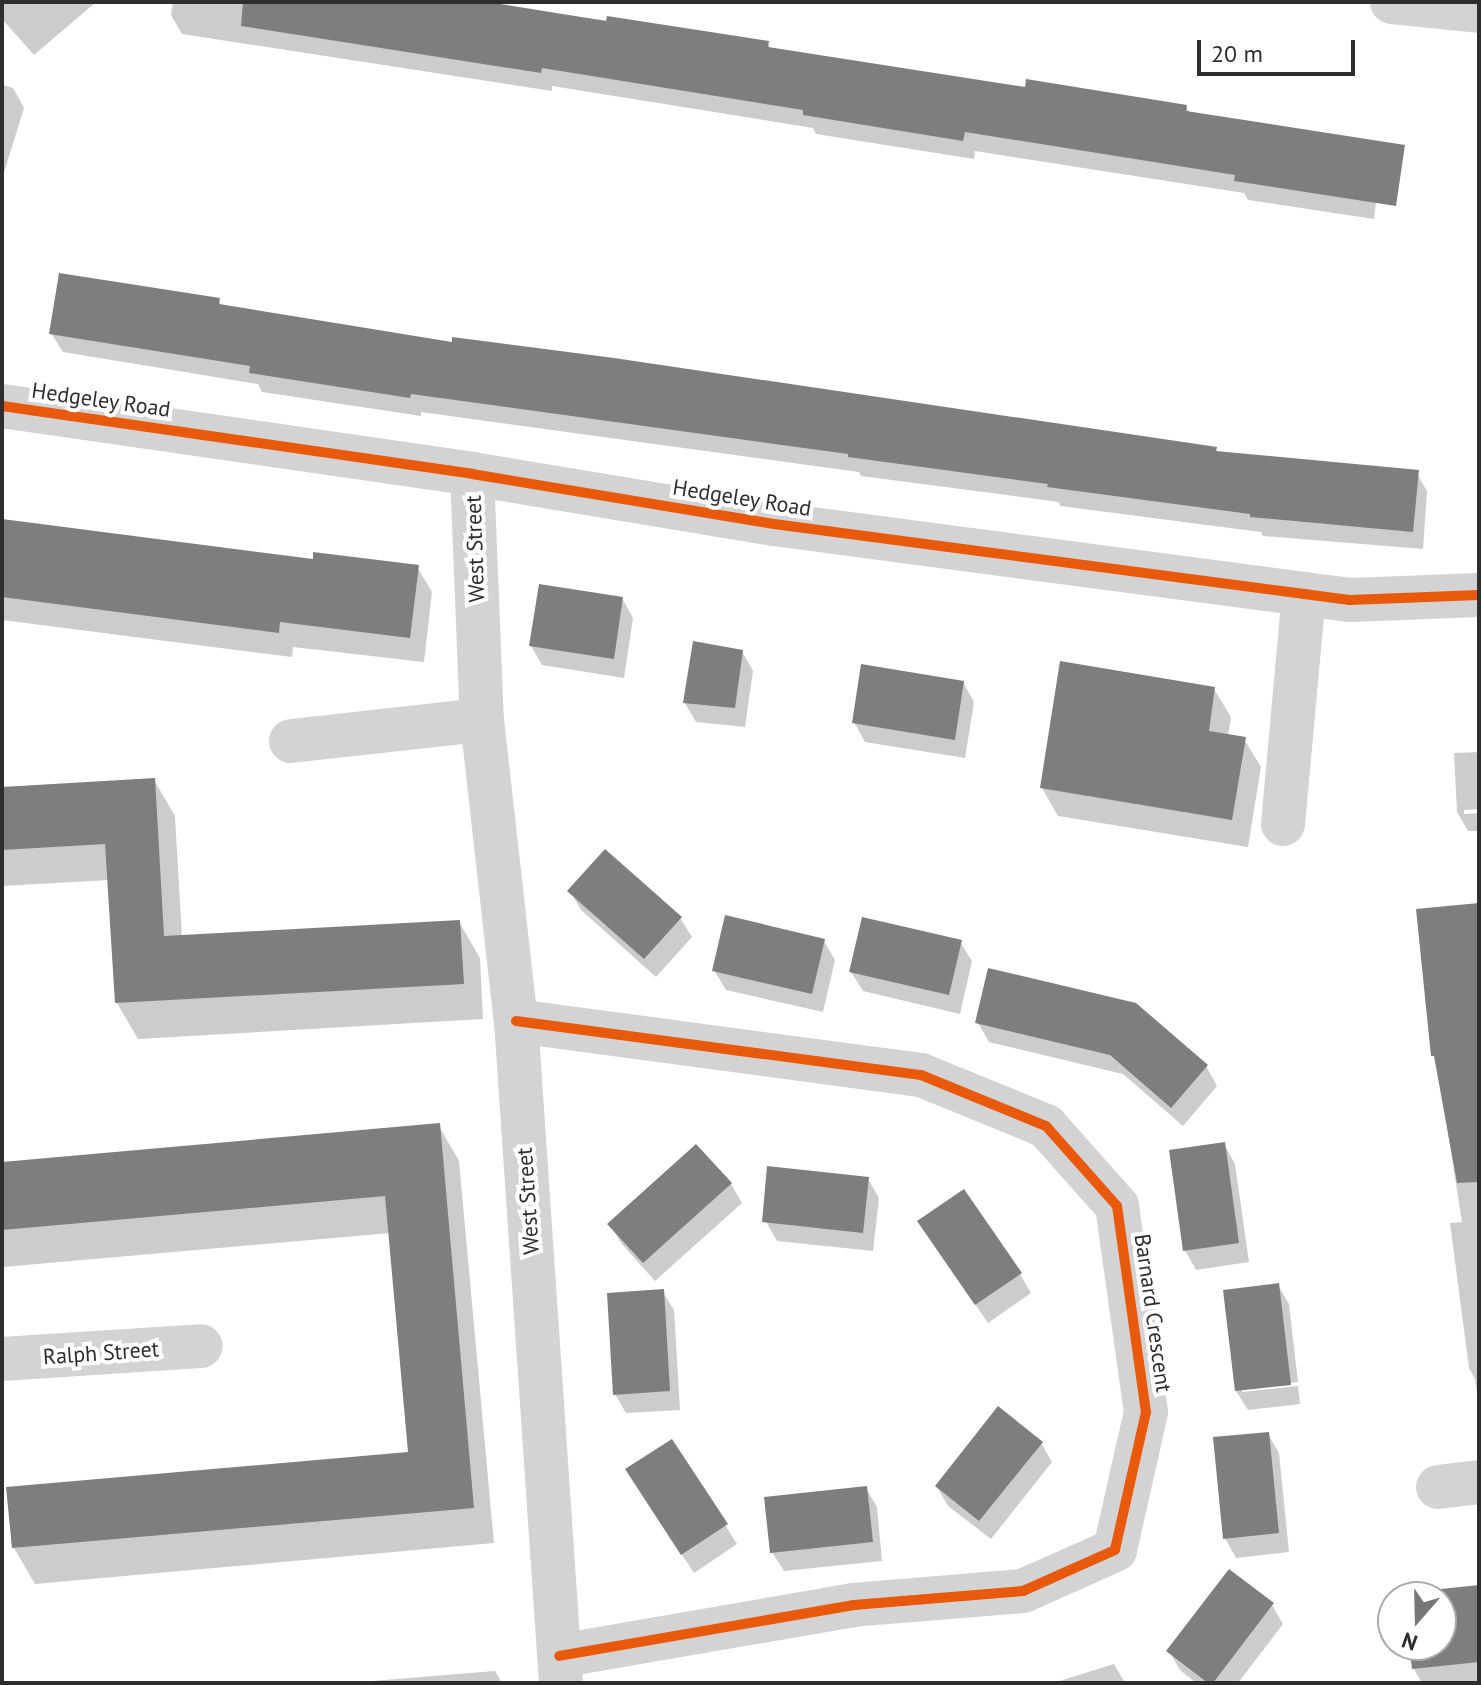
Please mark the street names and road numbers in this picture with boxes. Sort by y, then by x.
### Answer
street label: Hedgeley Road [30,377,172,423]
street label: Hedgeley Road [670,474,814,522]
street label: West Street [460,495,490,603]
street label: West Street [511,1147,545,1255]
street label: Barnard Crescent [1129,1232,1177,1394]
street label: Ralph Street [42,1336,160,1370]

